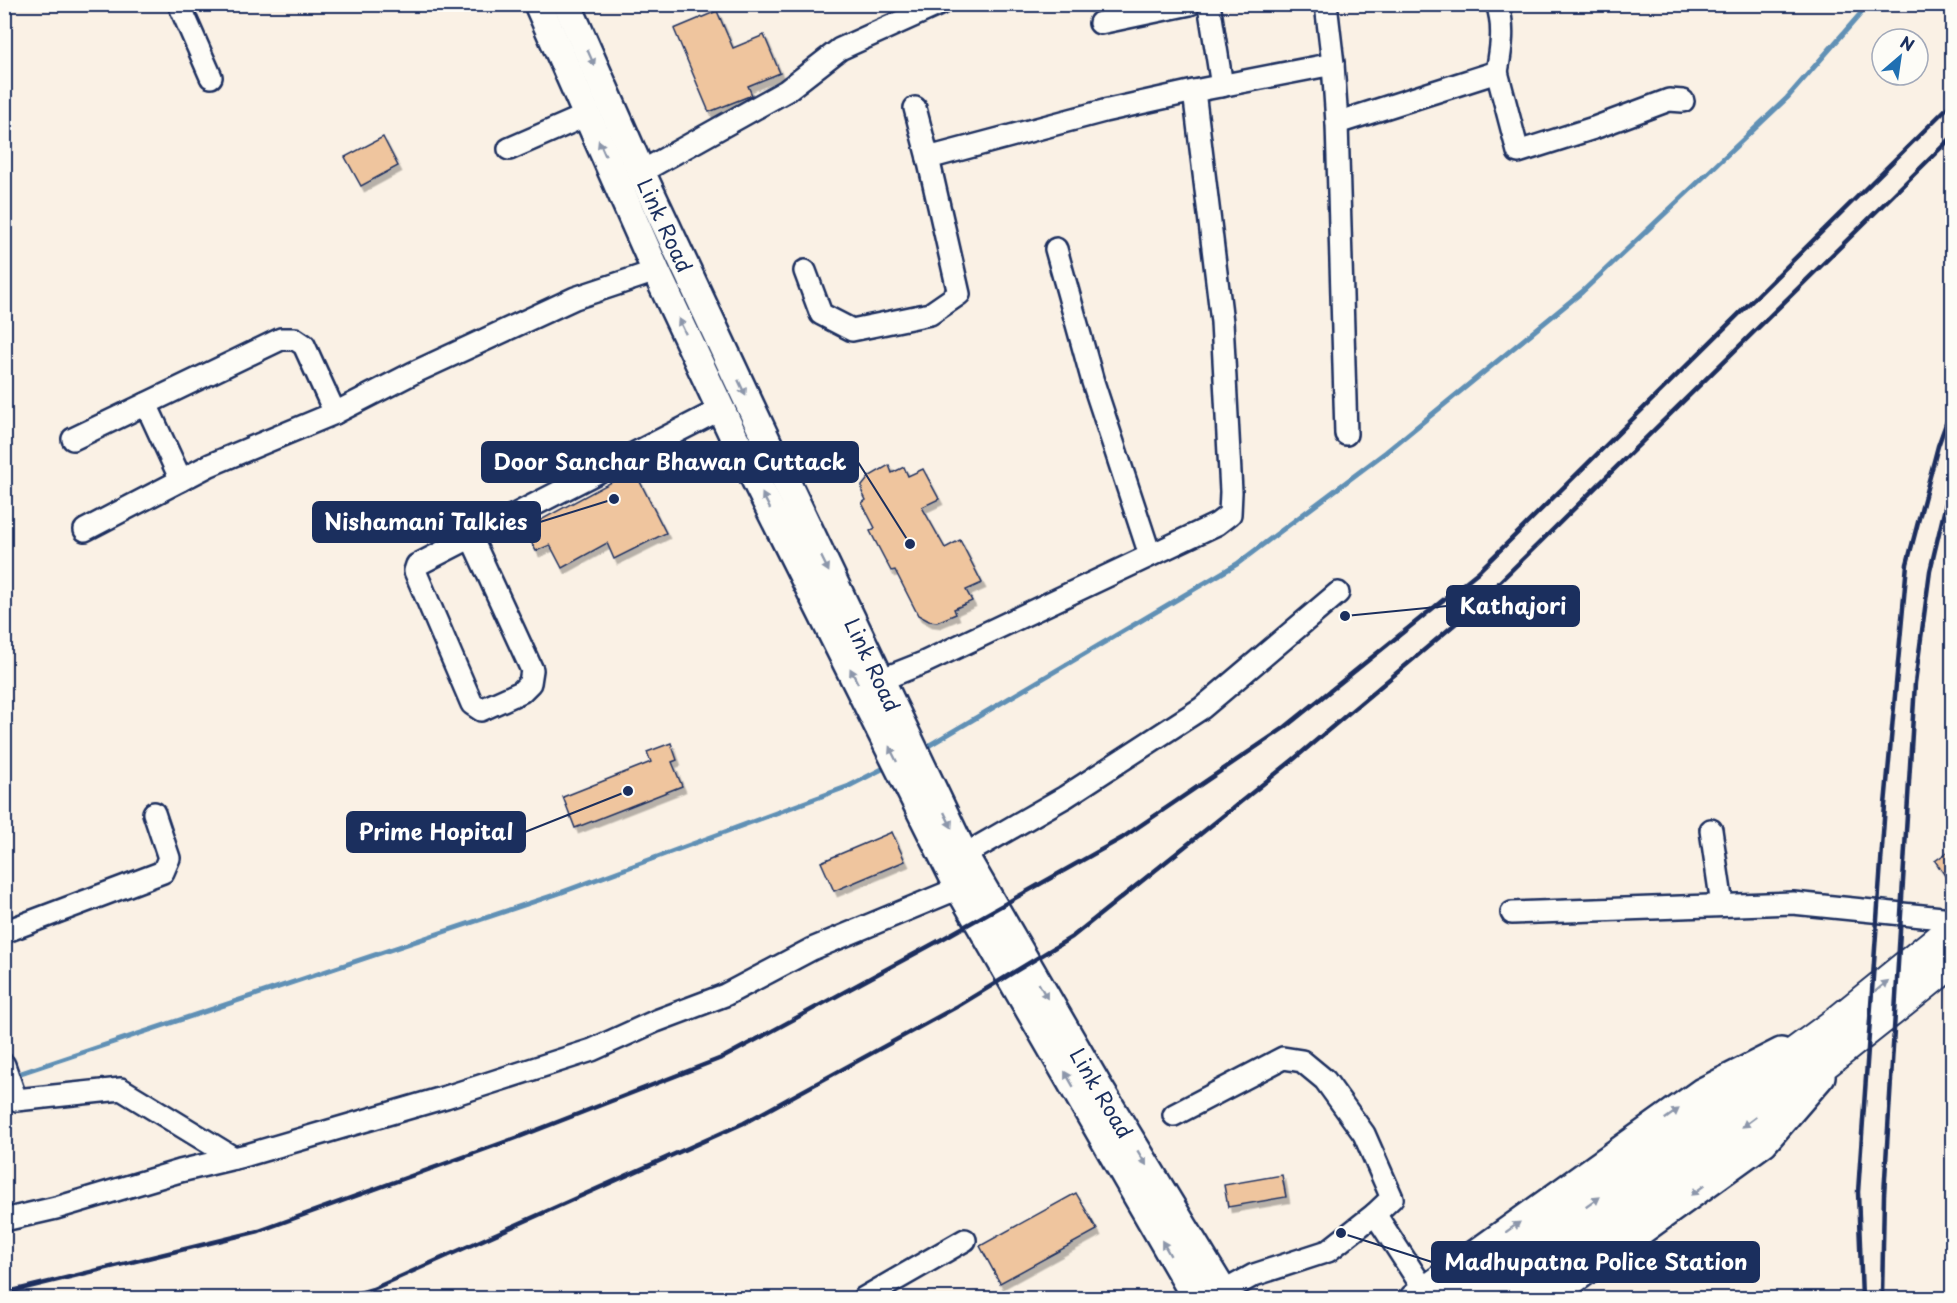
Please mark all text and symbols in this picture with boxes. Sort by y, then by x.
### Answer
north arrow [1870,27,1930,87]
text: N [1896,29,1919,57]
one-way arrow [586,49,596,67]
one-way arrow [596,139,606,157]
street label: Link Road [630,173,702,277]
one-way arrow [677,317,686,334]
one-way arrow [737,380,746,397]
callout: Door Sanchar Bhawan Cuttack [482,442,858,482]
text: Door Sanchar Bhawan Cuttack [493,444,847,477]
one-way arrow [762,493,771,510]
callout: Nishamani Talkies [313,502,540,542]
text: Nishamani Talkies [325,504,527,537]
one-way arrow [821,556,830,573]
callout: Kathajori [1447,586,1579,626]
text: Kathajori [1459,588,1567,621]
street label: Link Road [837,612,909,717]
one-way arrow [849,667,858,684]
one-way arrow [888,746,897,763]
callout: Prime Hopital [347,812,525,852]
one-way arrow [943,812,952,829]
text: Prime Hopital [359,814,513,847]
one-way arrow [1875,981,1890,993]
one-way arrow [1037,983,1048,999]
street label: Link Road [1063,1041,1142,1144]
one-way arrow [1063,1071,1074,1087]
one-way arrow [1664,1109,1679,1121]
one-way arrow [1741,1115,1756,1127]
one-way arrow [1136,1150,1147,1167]
one-way arrow [1691,1184,1707,1196]
one-way arrow [1584,1196,1600,1208]
one-way arrow [1504,1221,1520,1233]
one-way arrow [1161,1240,1172,1256]
callout: Madhupatna Police Station [1432,1242,1759,1282]
text: Madhupatna Police Station [1444,1244,1748,1277]

